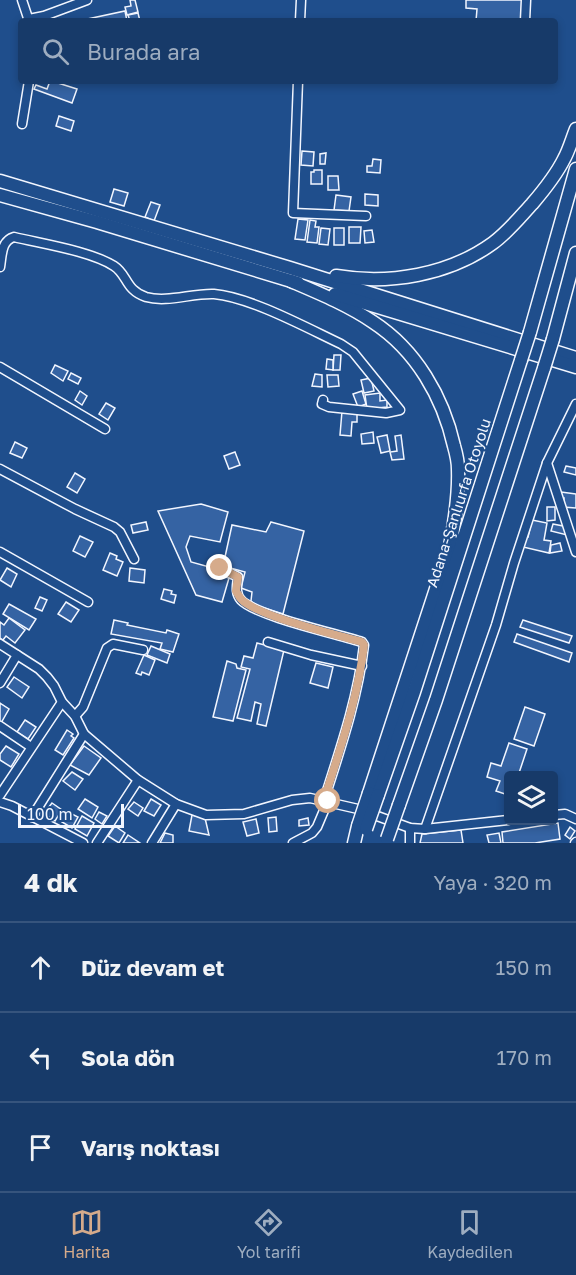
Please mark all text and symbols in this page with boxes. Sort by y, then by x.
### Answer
search box [18,18,558,84]
icon: search [39,35,72,68]
text: Burada ara [87,38,201,65]
street label: Adana-Şanlıurfa Otoyolu [422,416,494,589]
route end [206,554,232,580]
map controls [504,771,558,825]
button: layers [504,771,558,825]
route start [314,787,340,813]
scale bar [18,801,124,828]
text: 100 m [27,804,73,824]
text: 4 dk [24,867,78,898]
text: Yaya · 320 m [434,870,552,894]
icon: ahead [24,951,57,984]
text: Düz devam et [81,954,224,981]
text: 150 m [496,955,552,979]
icon: left [24,1041,57,1074]
text: Sola dön [81,1044,175,1071]
text: 170 m [497,1045,552,1069]
icon: arrive [24,1131,57,1164]
text: Varış noktası [81,1134,220,1161]
tab: Harita [63,1206,110,1262]
tab: Yol tarifi [237,1206,301,1262]
tab: Kaydedilen [427,1206,513,1262]

